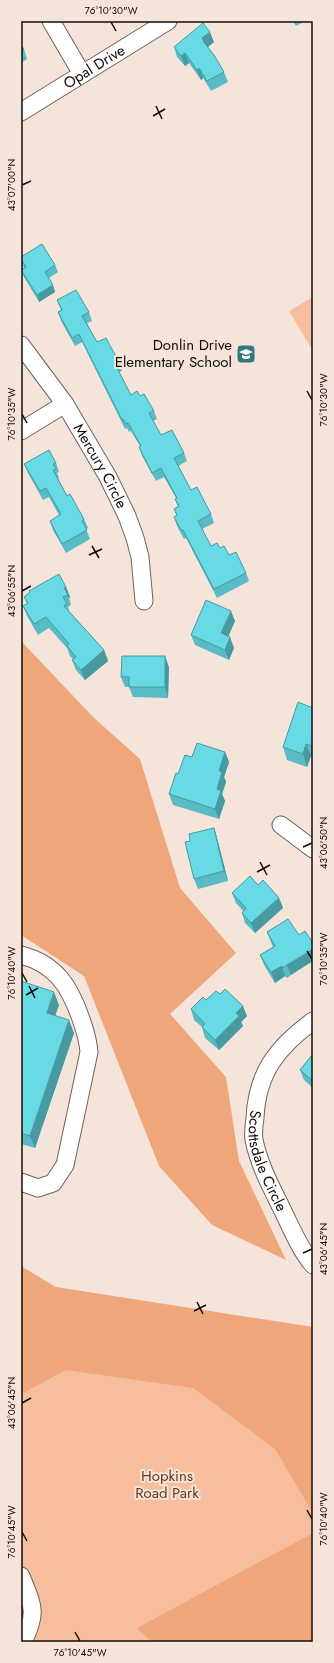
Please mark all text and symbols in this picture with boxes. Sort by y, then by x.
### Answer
text: 76°10'30"W [84,3,138,18]
street label: Opal Drive [59,39,129,94]
text: 43°07'00"N [4,159,19,211]
place label: Donlin Drive Elementary School [115,334,232,373]
school or university icon: Donlin Drive Elementary School [235,343,257,365]
text: 76°10'30"W [316,373,331,427]
text: 76°10'35"W [4,388,19,440]
street label: Mercury Circle [68,419,133,512]
text: 43°06'55"N [4,565,19,617]
text: 43°06'50"N [316,817,331,869]
text: 76°10'35"W [316,933,331,985]
text: 76°10'40"W [4,946,19,1000]
street label: Scottsdale Circle [242,1110,293,1215]
text: 43°06'45"N [316,1223,331,1275]
text: 43°06'45"N [4,1377,19,1429]
park label: Hopkins Road Park [135,1465,199,1504]
text: 76°10'40"W [316,1492,331,1546]
text: 76°10'45"W [4,1505,19,1559]
text: 76°10'45"W [53,1645,107,1660]

